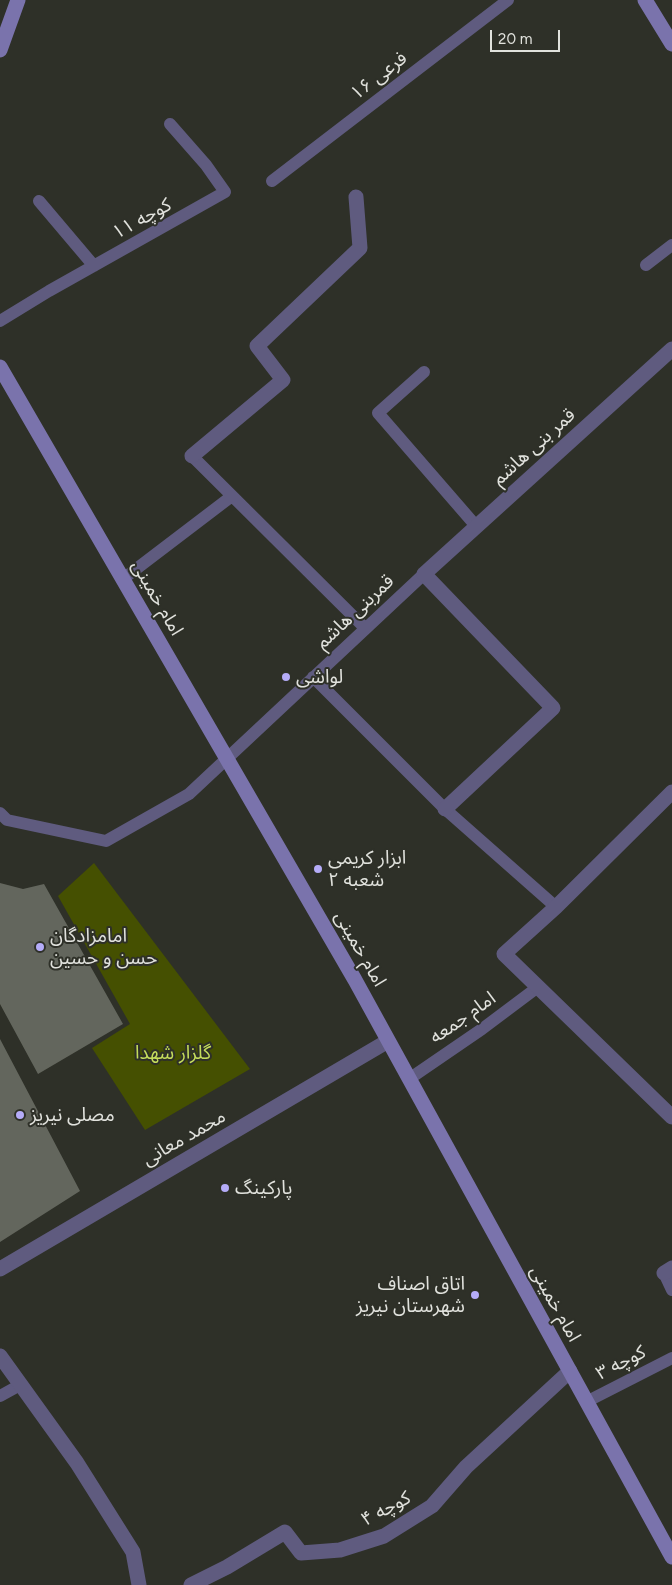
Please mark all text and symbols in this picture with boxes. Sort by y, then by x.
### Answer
scale bar [492,20,562,52]
text: 20 m [498,30,532,48]
street label: فرعی ۱۶ [346,47,412,105]
street label: کوچه ۱۱ [109,194,175,244]
street label: قمر بنی هاشم [488,404,580,490]
street label: امام خمینی [126,556,188,640]
street label: قمربنی هاشم [311,570,399,654]
place label: لواشی [296,666,343,688]
marker: لواشی [280,671,292,683]
place label: ابزار کریمی شعبه ۲ [328,847,406,891]
marker: ابزار کریمی شعبه ۲ [312,863,324,875]
street label: امام خمینی [329,907,391,991]
place label: امامزادگان حسن و حسین [50,925,157,969]
marker: امامزادگان حسن و حسین [34,941,46,953]
street label: امام جمعه [426,987,500,1049]
park label: گلزار شهدا [135,1042,211,1064]
place label: مصلی نیریز [30,1104,115,1126]
street label: محمد معانی [138,1105,230,1171]
marker: مصلی نیریز [14,1109,26,1121]
place label: پارکینگ [235,1177,292,1199]
marker: پارکینگ [219,1182,231,1194]
street label: امام خمینی [525,1262,585,1346]
place label: اتاق اصناف شهرستان نیریز [356,1273,465,1317]
marker: اتاق اصناف شهرستان نیریز [469,1289,481,1301]
street label: کوچه ۳ [592,1341,650,1385]
street label: کوچه ۴ [357,1487,415,1531]

